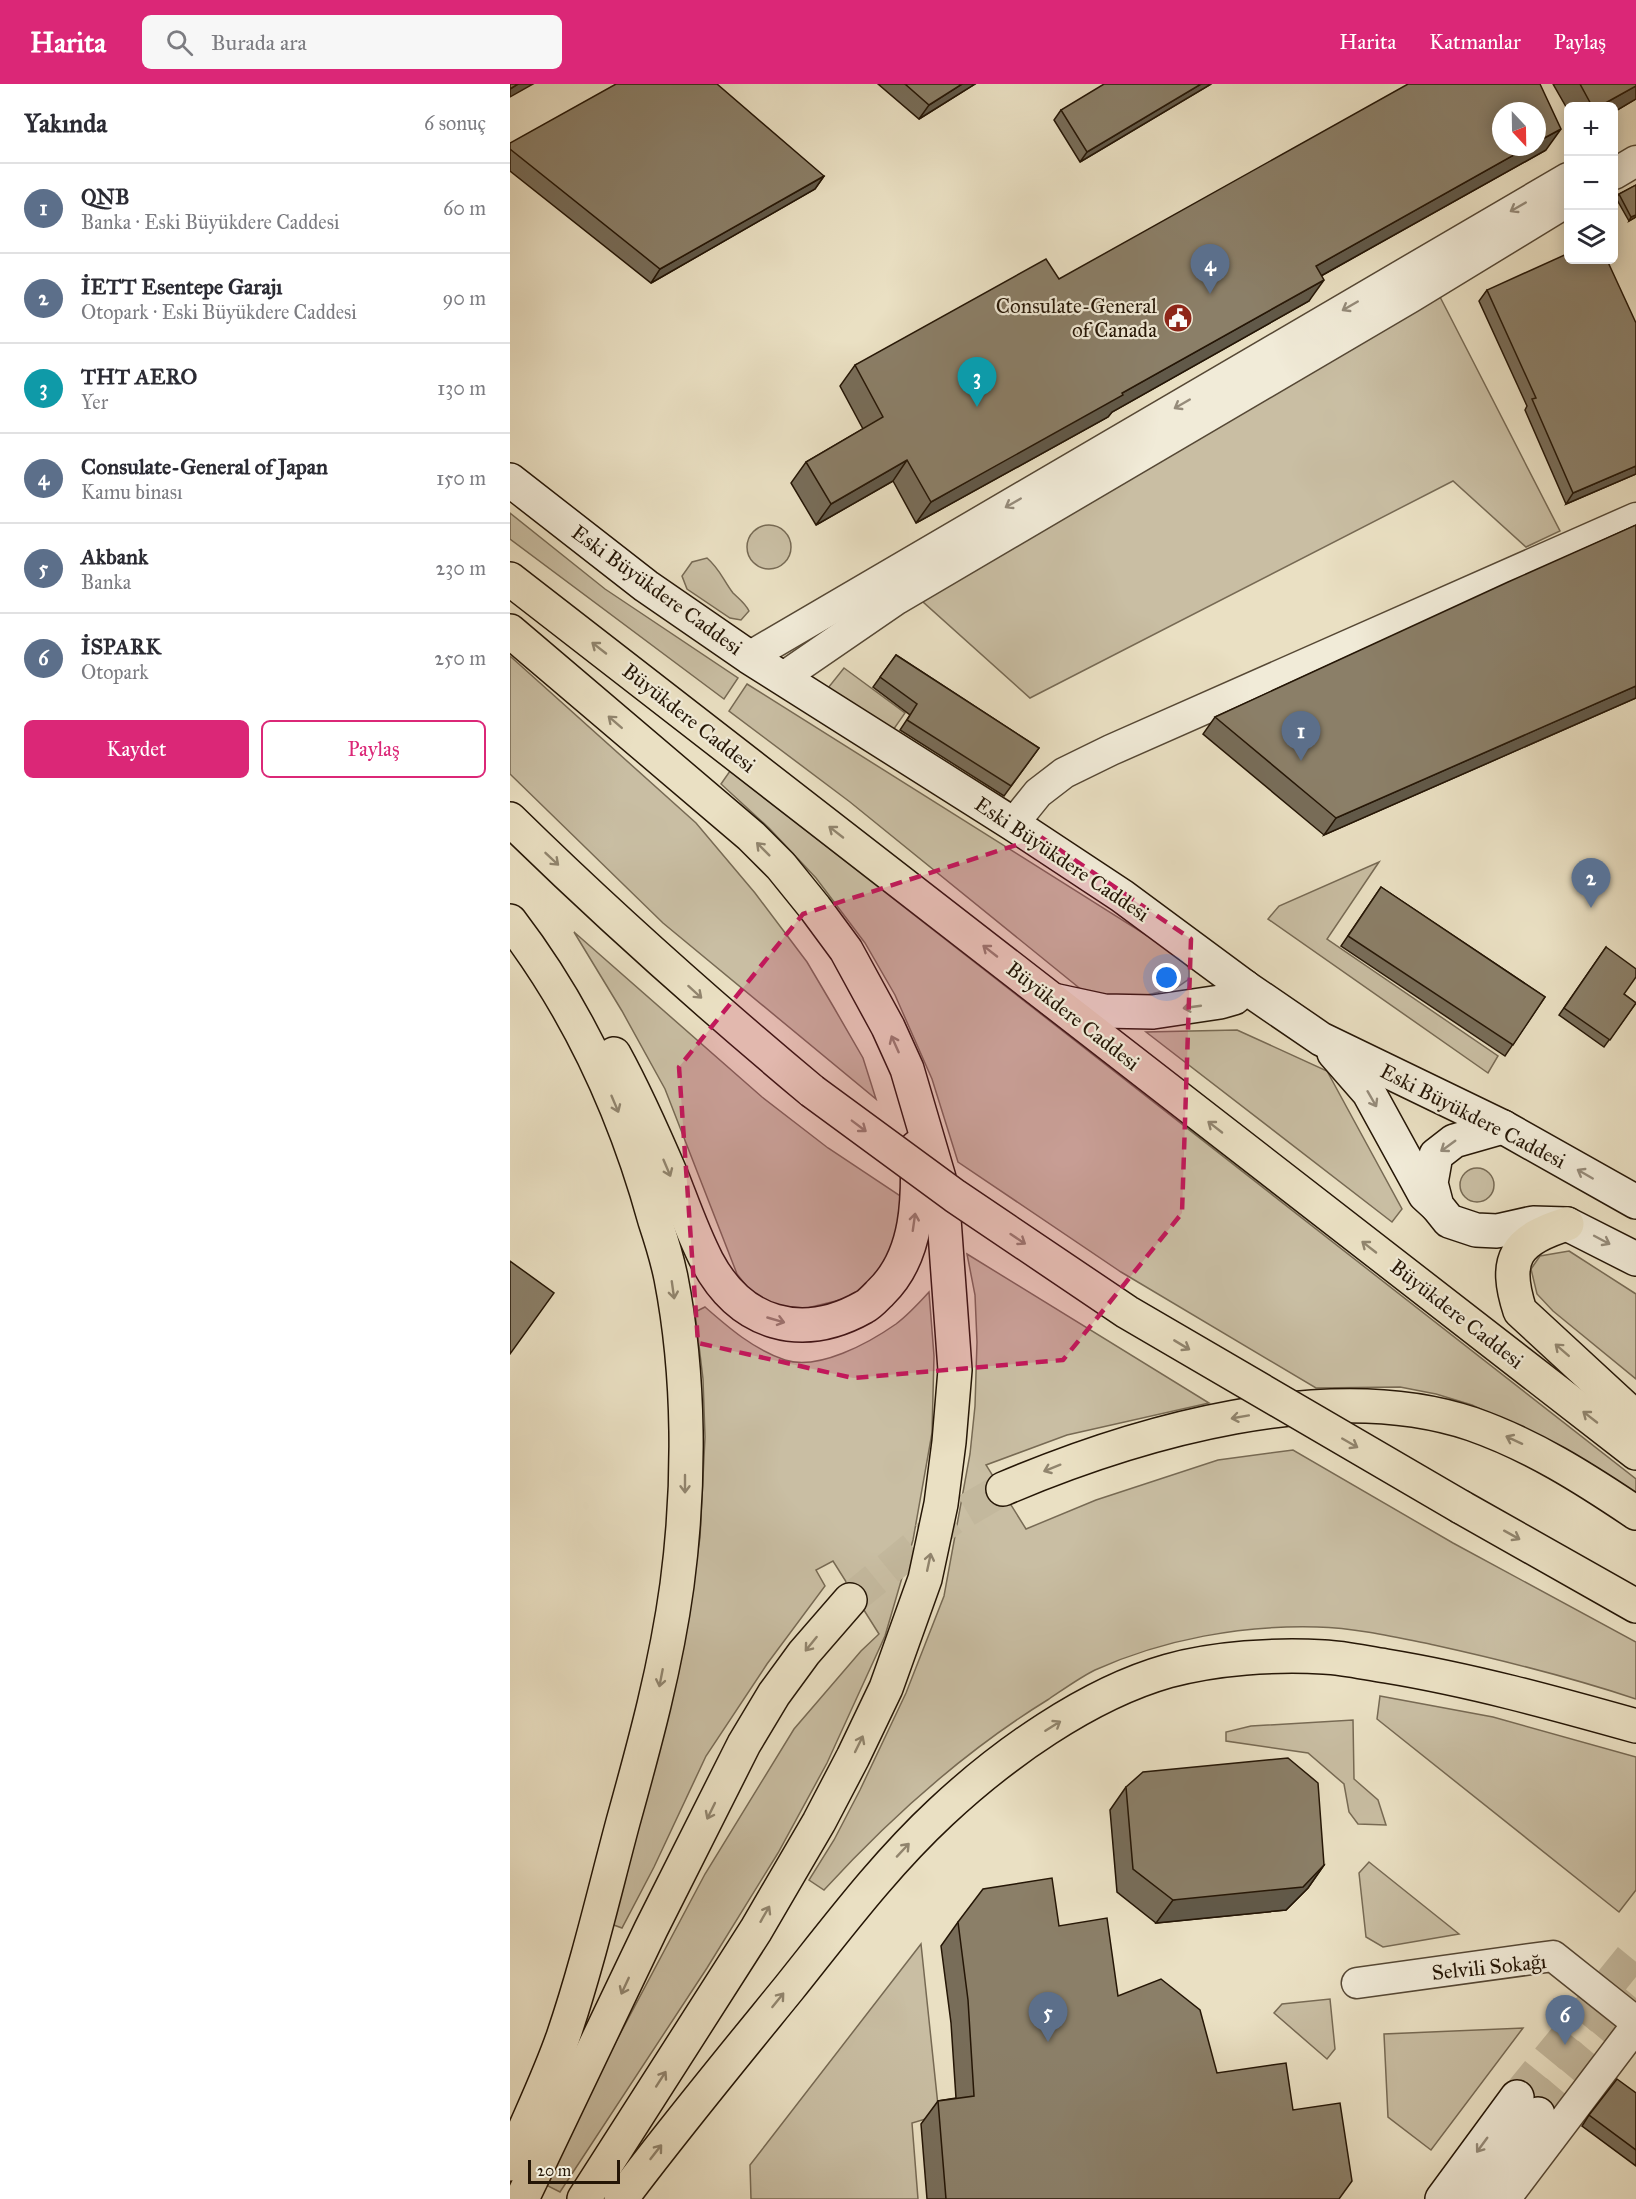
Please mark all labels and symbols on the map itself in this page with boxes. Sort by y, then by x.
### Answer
north arrow [1492,102,1546,156]
one-way arrow [1510,201,1527,213]
pin: 4 [1190,244,1230,294]
place label: Consulate-General of Canada [996,293,1157,343]
one-way arrow [1342,300,1359,312]
public building icon: Consulate-General of Canada [1162,302,1194,334]
pin: 3 [958,358,996,407]
one-way arrow [1173,399,1190,411]
one-way arrow [1005,497,1022,509]
street label: Eski Büyükdere Caddesi [566,519,748,661]
one-way arrow [591,641,607,654]
street label: Büyükdere Caddesi [617,658,761,778]
pin: 1 [1282,712,1320,761]
one-way arrow [608,715,623,729]
street label: Eski Büyükdere Caddesi [970,791,1154,927]
one-way arrow [828,825,844,838]
one-way arrow [756,841,771,856]
one-way arrow [544,852,559,866]
pin: 2 [1572,858,1610,908]
one-way arrow [982,945,998,958]
street label: Büyükdere Caddesi [1001,956,1145,1076]
your location [1152,963,1181,992]
one-way arrow [687,985,702,999]
one-way arrow [1183,1001,1202,1012]
one-way arrow [889,1035,901,1053]
street label: Eski Büyükdere Caddesi [1376,1058,1570,1174]
one-way arrow [1366,1090,1378,1107]
one-way arrow [610,1094,621,1113]
one-way arrow [851,1119,867,1132]
one-way arrow [1208,1120,1224,1133]
one-way arrow [1441,1140,1457,1152]
one-way arrow [662,1158,674,1176]
one-way arrow [1577,1167,1594,1179]
one-way arrow [908,1212,919,1232]
one-way arrow [1009,1233,1025,1245]
one-way arrow [1593,1235,1611,1247]
one-way arrow [1361,1240,1377,1253]
street label: Büyükdere Caddesi [1385,1254,1529,1374]
one-way arrow [667,1280,678,1299]
one-way arrow [766,1315,785,1326]
one-way arrow [1173,1339,1190,1351]
one-way arrow [1555,1343,1570,1357]
one-way arrow [1582,1411,1598,1424]
one-way arrow [1231,1412,1250,1423]
one-way arrow [1505,1434,1523,1446]
one-way arrow [1341,1438,1358,1450]
one-way arrow [1044,1463,1062,1474]
one-way arrow [679,1474,691,1494]
one-way arrow [1503,1530,1520,1542]
one-way arrow [924,1553,935,1572]
one-way arrow [805,1636,818,1652]
one-way arrow [655,1667,666,1687]
one-way arrow [1044,1719,1061,1731]
one-way arrow [854,1735,866,1753]
one-way arrow [704,1802,716,1820]
one-way arrow [896,1843,910,1858]
one-way arrow [759,1906,771,1923]
street label: Selvili Sokağı [1430,1948,1548,1986]
one-way arrow [618,1976,630,1994]
one-way arrow [772,1992,785,2008]
pin: 5 [1028,1992,1068,2042]
pin: 6 [1546,1996,1584,2045]
one-way arrow [655,2071,667,2088]
one-way arrow [1476,2136,1489,2152]
one-way arrow [650,2145,663,2161]
scale bar [528,2157,620,2184]

